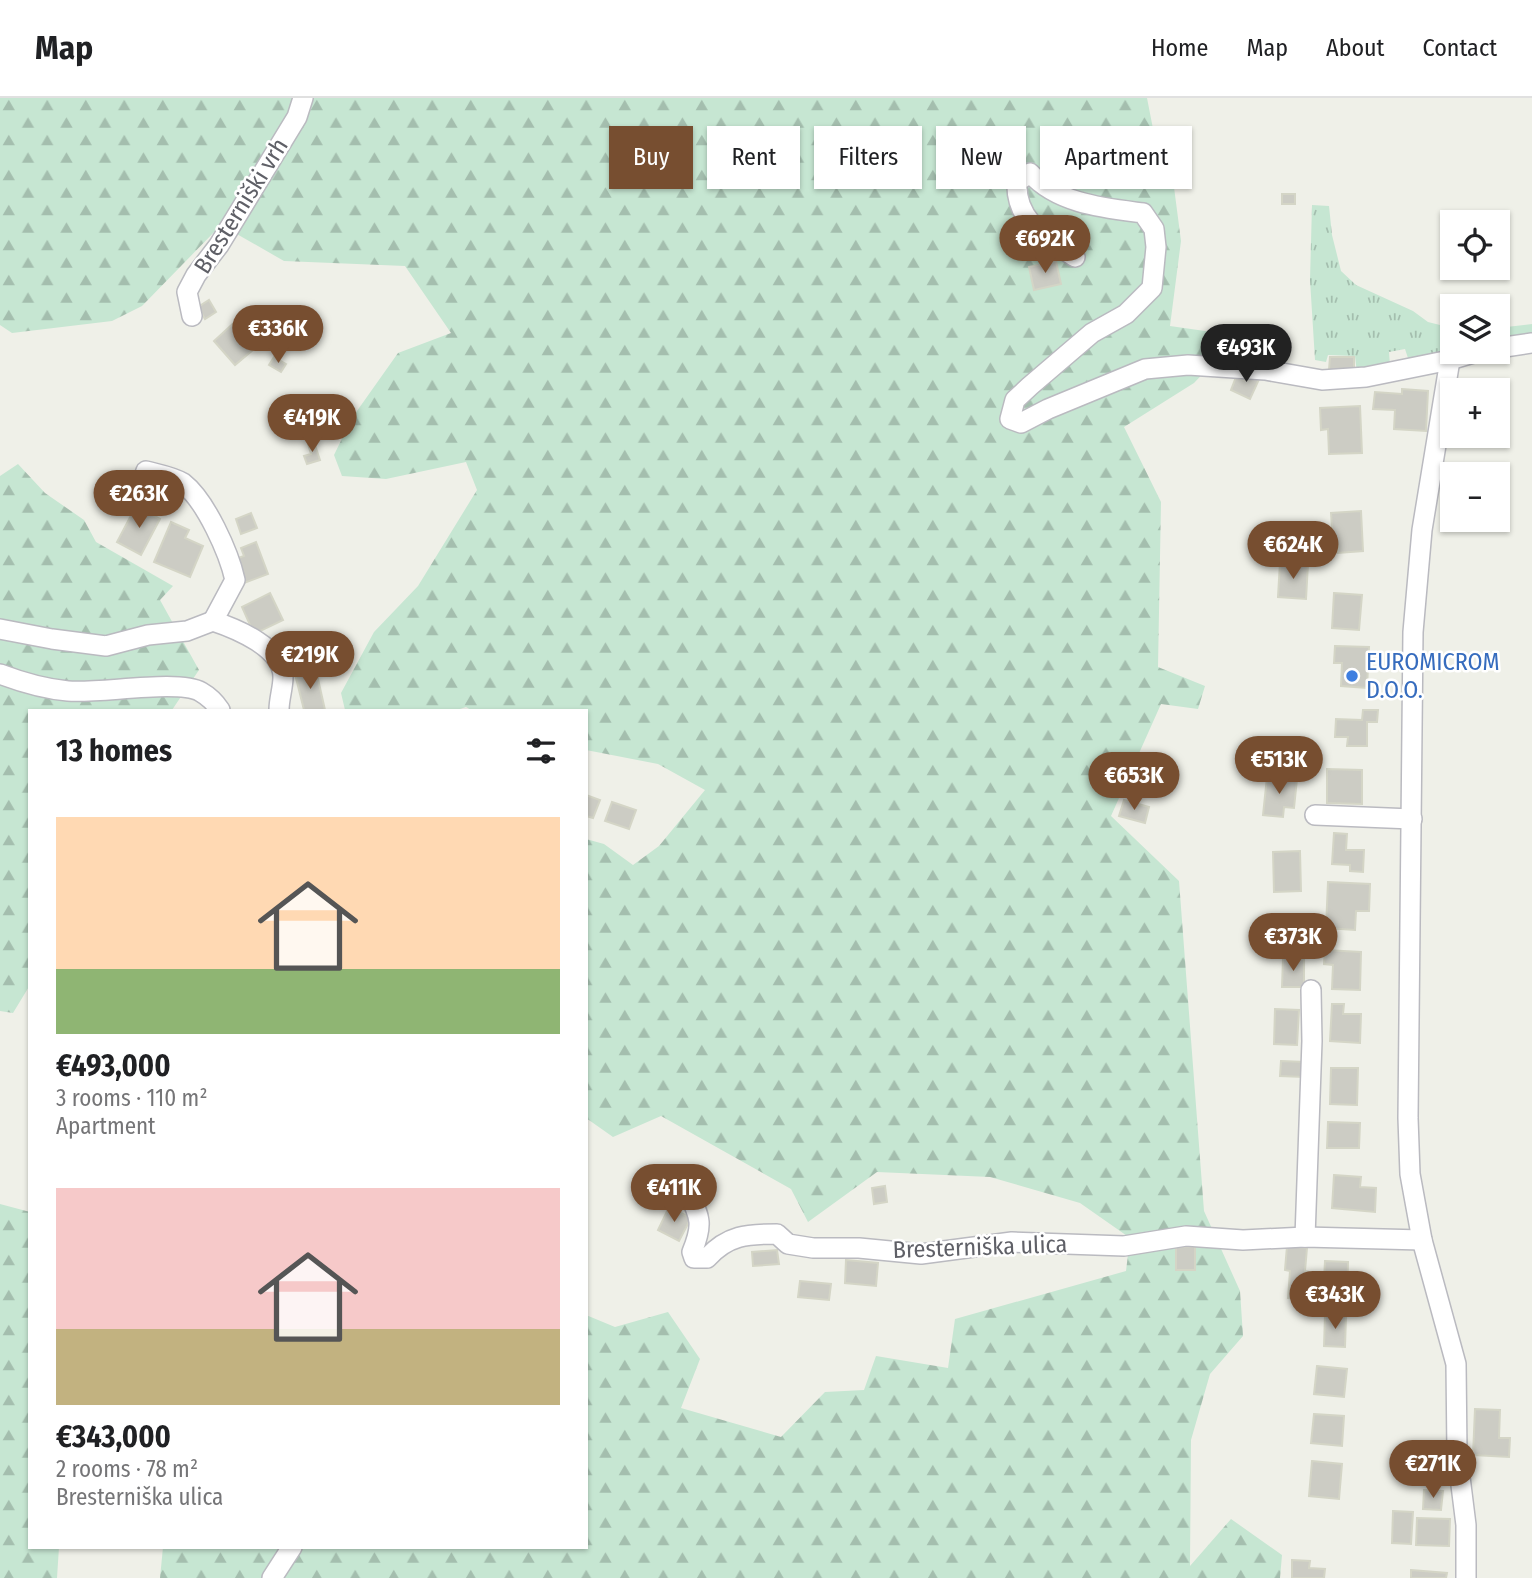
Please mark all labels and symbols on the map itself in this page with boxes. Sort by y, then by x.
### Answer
street label: Bresterniški vrh [188,133,294,279]
pin: €692K [996,216,1094,275]
pin: €336K [229,306,327,365]
pin: €493K [1197,324,1295,384]
pin: €419K [263,394,361,454]
pin: €263K [90,470,188,530]
pin: €624K [1244,522,1342,581]
pin: €219K [261,632,359,691]
place label: EUROMICROM D.O.O. [1366,648,1500,704]
marker: EUROMICROM D.O.O. [1344,668,1360,684]
pin: €513K [1230,736,1328,796]
pin: €653K [1085,752,1183,812]
pin: €373K [1244,914,1342,973]
pin: €411K [625,1164,723,1224]
street label: Bresterniška ulica [892,1230,1068,1264]
pin: €343K [1286,1272,1384,1331]
pin: €271K [1384,1440,1482,1500]

